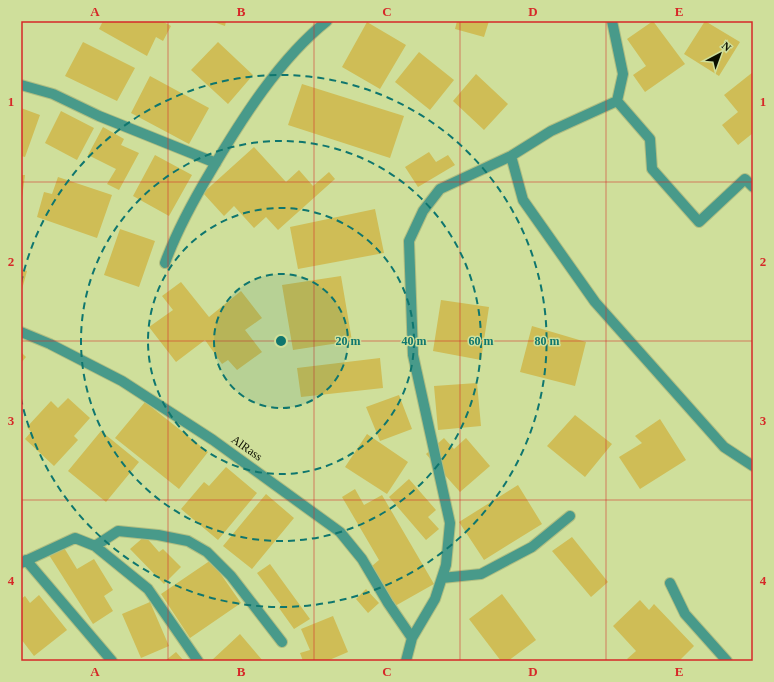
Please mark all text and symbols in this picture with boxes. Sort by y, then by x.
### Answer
text: A [90,4,100,19]
text: B [237,4,246,19]
text: C [382,4,392,19]
text: D [528,4,538,19]
text: E [675,4,683,19]
north arrow [700,34,740,74]
text: N [720,39,734,54]
text: 1 [8,94,14,109]
text: 1 [760,94,766,109]
text: 2 [8,254,14,269]
text: 2 [760,254,766,269]
centre of rings [274,334,288,348]
text: 20 m [336,334,361,348]
text: 40 m [402,334,427,348]
text: 60 m [469,334,494,348]
text: 80 m [535,334,560,348]
text: 3 [8,413,15,428]
text: 3 [760,413,767,428]
street label: AlRass [229,432,265,464]
text: 4 [8,573,15,588]
text: 4 [760,573,767,588]
text: A [90,664,100,679]
text: B [237,664,246,679]
text: C [382,664,392,679]
text: D [528,664,538,679]
text: E [675,664,683,679]

